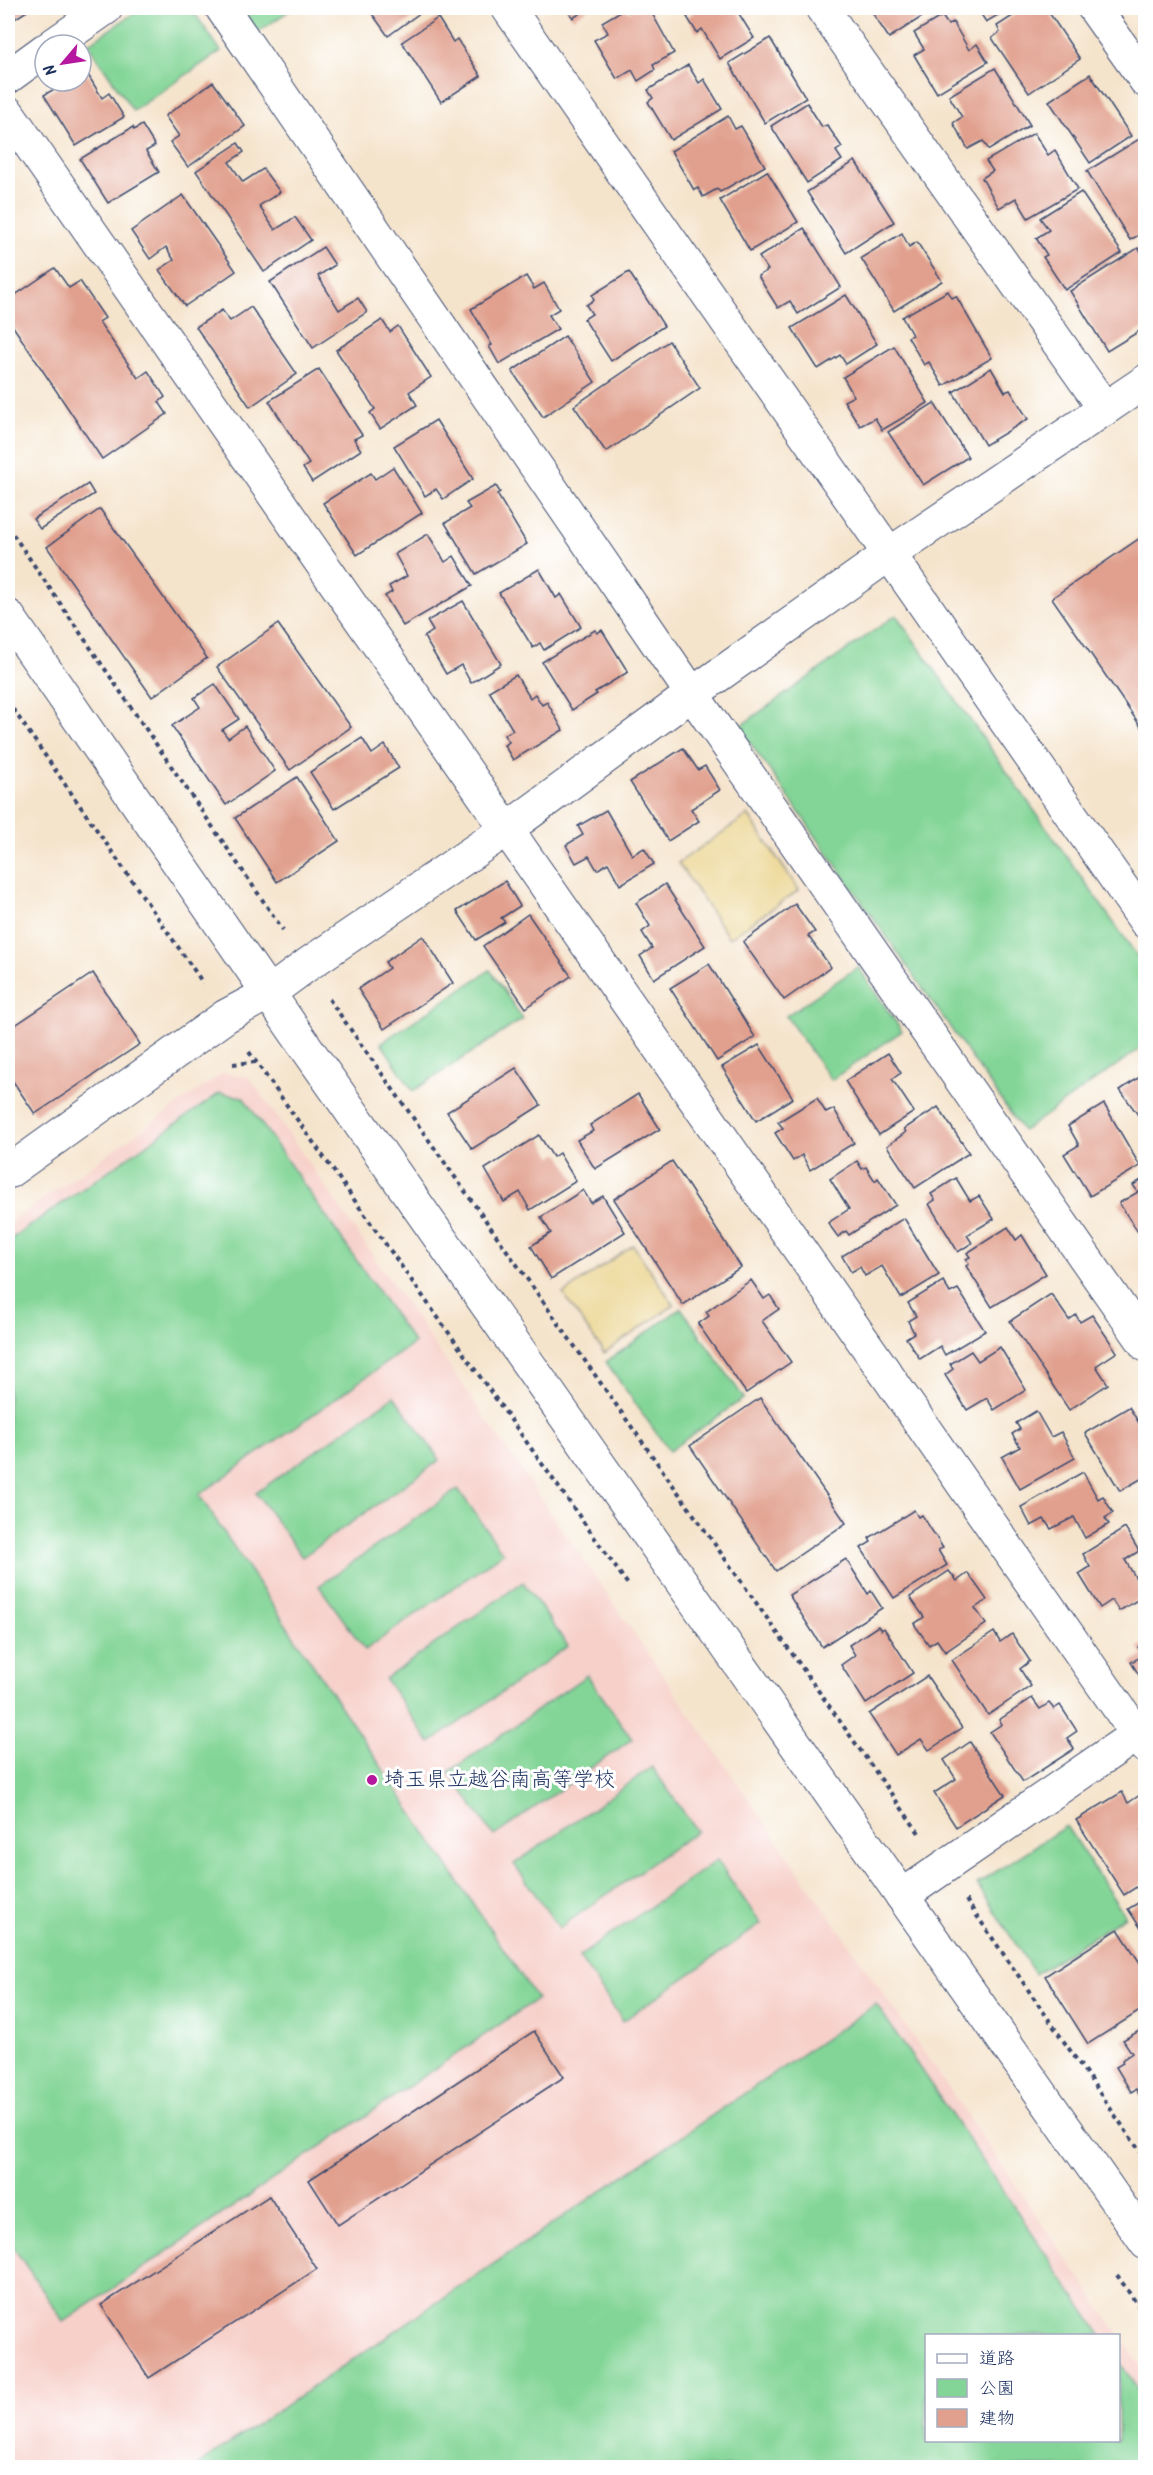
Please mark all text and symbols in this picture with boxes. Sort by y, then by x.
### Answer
north arrow [33,33,93,93]
text: N [38,59,65,80]
place label: 埼玉県立越谷南高等学校 [384,1764,615,1797]
marker: 埼玉県立越谷南高等学校 [365,1773,379,1787]
legend [925,2334,1120,2442]
text: 道路 [979,2345,1015,2374]
text: 公園 [979,2375,1015,2404]
text: 建物 [979,2405,1015,2434]

